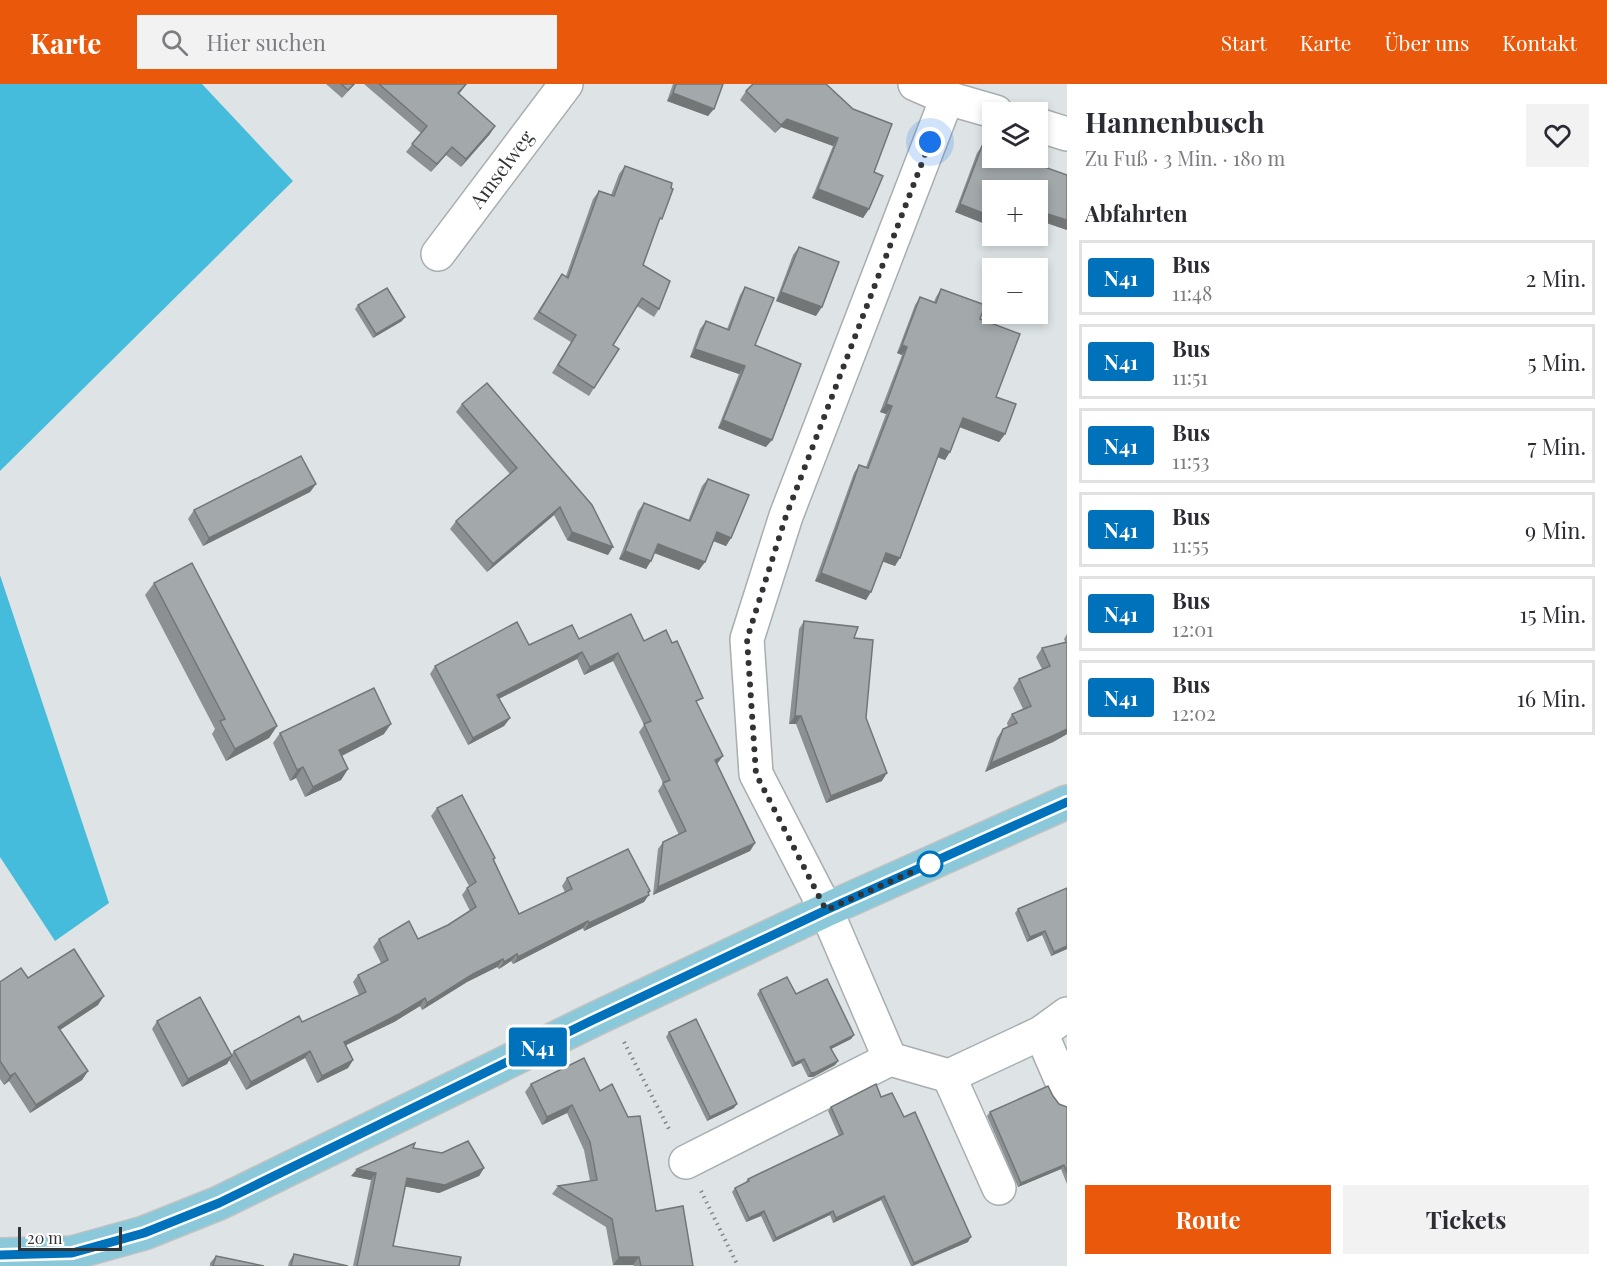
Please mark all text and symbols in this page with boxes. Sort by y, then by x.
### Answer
search box [137,15,557,69]
text: Karte [30,24,101,61]
icon: search [158,26,191,59]
text: Hier suchen [206,27,326,57]
text: Start [1221,28,1267,56]
text: Karte [1300,28,1351,56]
text: Über uns [1384,28,1469,56]
text: Kontakt [1502,28,1577,56]
map controls [982,102,1048,324]
button: layers [982,102,1048,168]
text: Hannenbusch [1085,103,1264,140]
button: heart [1526,104,1589,167]
street label: Amselweg [462,124,539,214]
your location [915,127,945,157]
text: Zu Fuß · 3 Min. · 180 m [1085,144,1285,171]
button: + [982,180,1048,246]
text: Abfahrten [1085,198,1188,228]
text: Bus [1172,249,1210,279]
button: − [982,258,1048,324]
text: N41 [1104,263,1138,291]
text: 2 Min. [1526,263,1586,293]
text: 11:48 [1172,279,1212,306]
text: Bus [1172,333,1210,363]
text: N41 [1104,347,1138,375]
text: 5 Min. [1527,347,1586,377]
text: 11:51 [1172,363,1208,390]
text: Bus [1172,417,1210,447]
text: N41 [1104,431,1138,459]
text: 7 Min. [1528,431,1586,461]
text: 11:53 [1172,447,1209,474]
text: Bus [1172,501,1210,531]
text: N41 [1104,515,1138,543]
text: 9 Min. [1525,515,1586,545]
text: 11:55 [1172,531,1209,558]
text: Bus [1172,585,1210,615]
text: N41 [1104,599,1138,627]
text: 15 Min. [1520,599,1586,629]
text: 12:01 [1172,615,1214,642]
text: Bus [1172,669,1210,699]
text: N41 [1104,683,1138,711]
text: 16 Min. [1517,683,1586,713]
text: 12:02 [1172,699,1216,726]
unlabelled marker [917,851,943,877]
line badge: N41 [504,1028,572,1066]
text: N41 [521,1033,555,1061]
button: Route [1085,1185,1331,1254]
button: Tickets [1343,1185,1589,1254]
scale bar [18,1224,122,1252]
text: 20 m [27,1227,62,1248]

